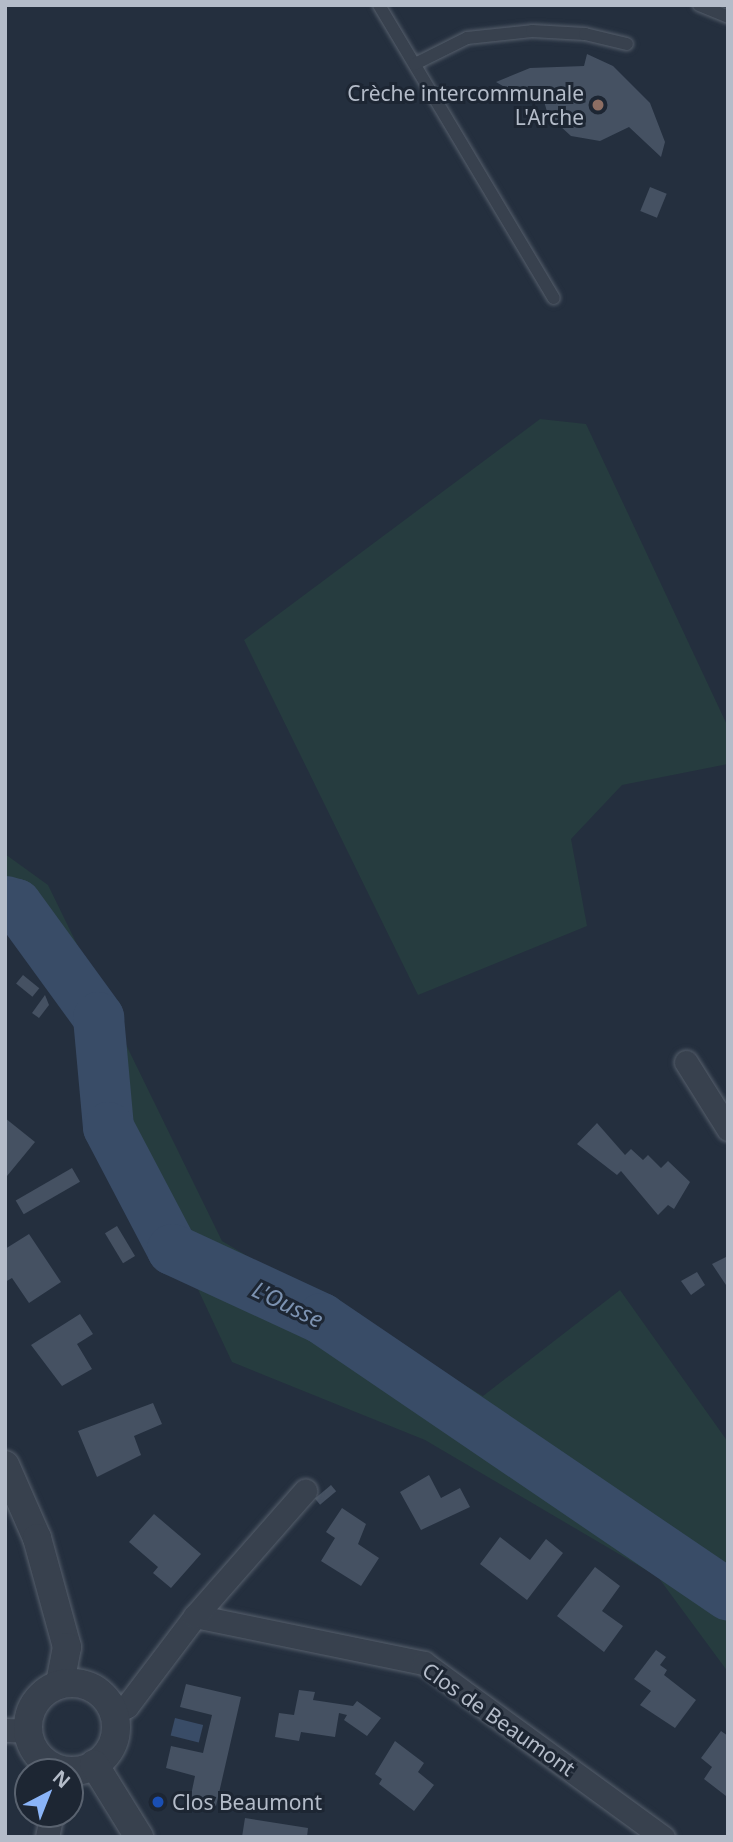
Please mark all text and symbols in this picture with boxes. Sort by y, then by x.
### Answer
place label: Crèche intercommunale L'Arche [347,80,584,130]
marker: Crèche intercommunale L'Arche [590,97,606,113]
water label: L'Ousse [248,1275,328,1333]
street label: Clos de Beaumont [418,1657,580,1781]
north arrow [14,1758,84,1828]
text: N [47,1764,76,1794]
place label: Clos Beaumont [172,1789,322,1815]
marker: Clos Beaumont [150,1794,166,1810]

